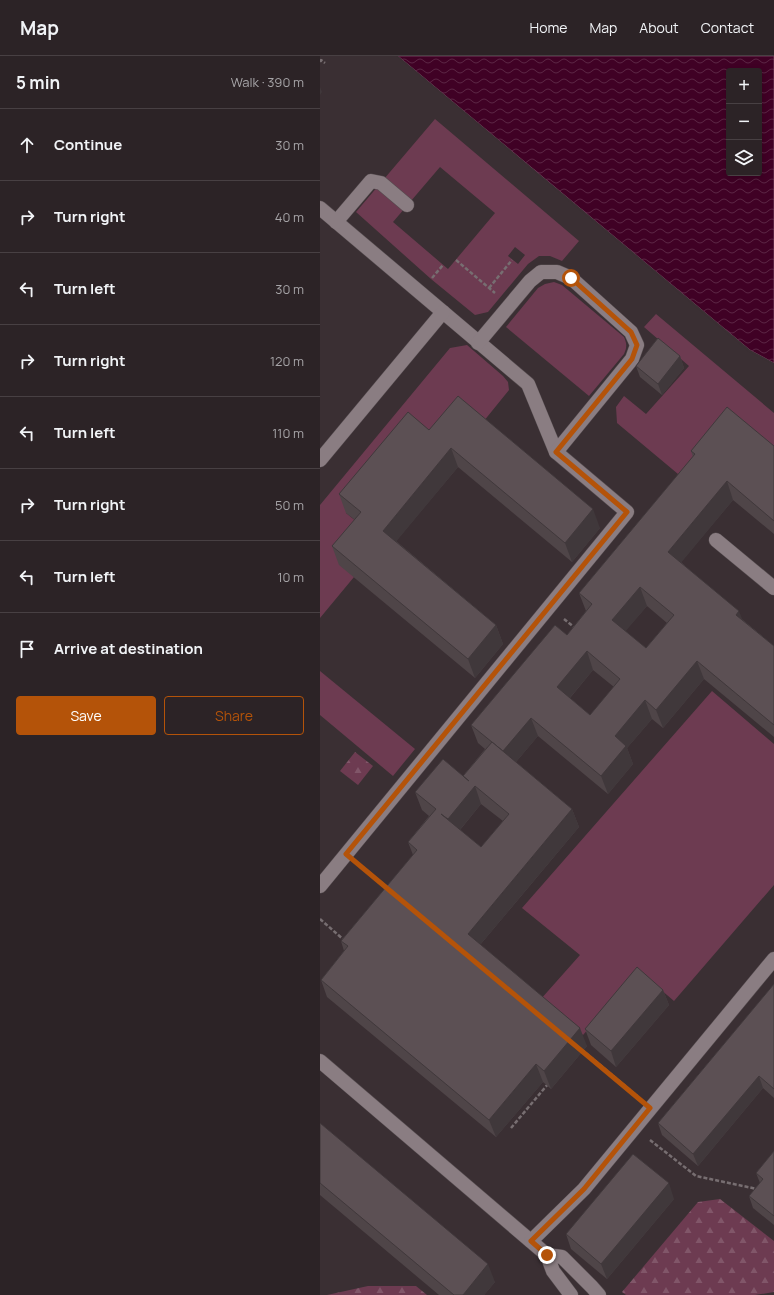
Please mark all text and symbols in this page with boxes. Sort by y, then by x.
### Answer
text: Map [20,15,59,41]
text: Home [530,18,567,37]
text: Map [589,18,617,37]
text: About [639,18,679,37]
text: Contact [701,18,754,37]
map controls [726,68,762,176]
button: + [726,68,762,104]
text: 5 min [16,71,60,94]
text: Walk · 390 m [231,73,304,91]
button: − [726,104,762,140]
icon: ahead [16,134,38,156]
text: Continue [54,134,122,155]
text: 30 m [275,136,304,154]
button: layers [726,140,762,176]
icon: right [16,206,38,228]
text: Turn right [54,206,125,227]
text: 40 m [275,208,304,226]
route start [562,269,580,287]
icon: left [16,278,38,300]
text: Turn left [54,278,116,299]
text: 30 m [275,280,304,298]
icon: right [16,350,38,372]
text: Turn right [54,350,125,371]
text: 120 m [270,352,304,370]
icon: left [16,422,38,444]
text: Turn left [54,422,116,443]
text: 110 m [272,424,304,442]
icon: right [16,494,38,516]
text: Turn right [54,494,125,515]
text: 50 m [275,496,304,514]
icon: left [16,566,38,588]
text: Turn left [54,566,116,587]
text: 10 m [277,568,304,586]
icon: arrive [16,638,38,660]
text: Arrive at destination [54,638,203,659]
button: Save [16,696,156,735]
button: Share [164,696,304,735]
route end [538,1246,556,1264]

